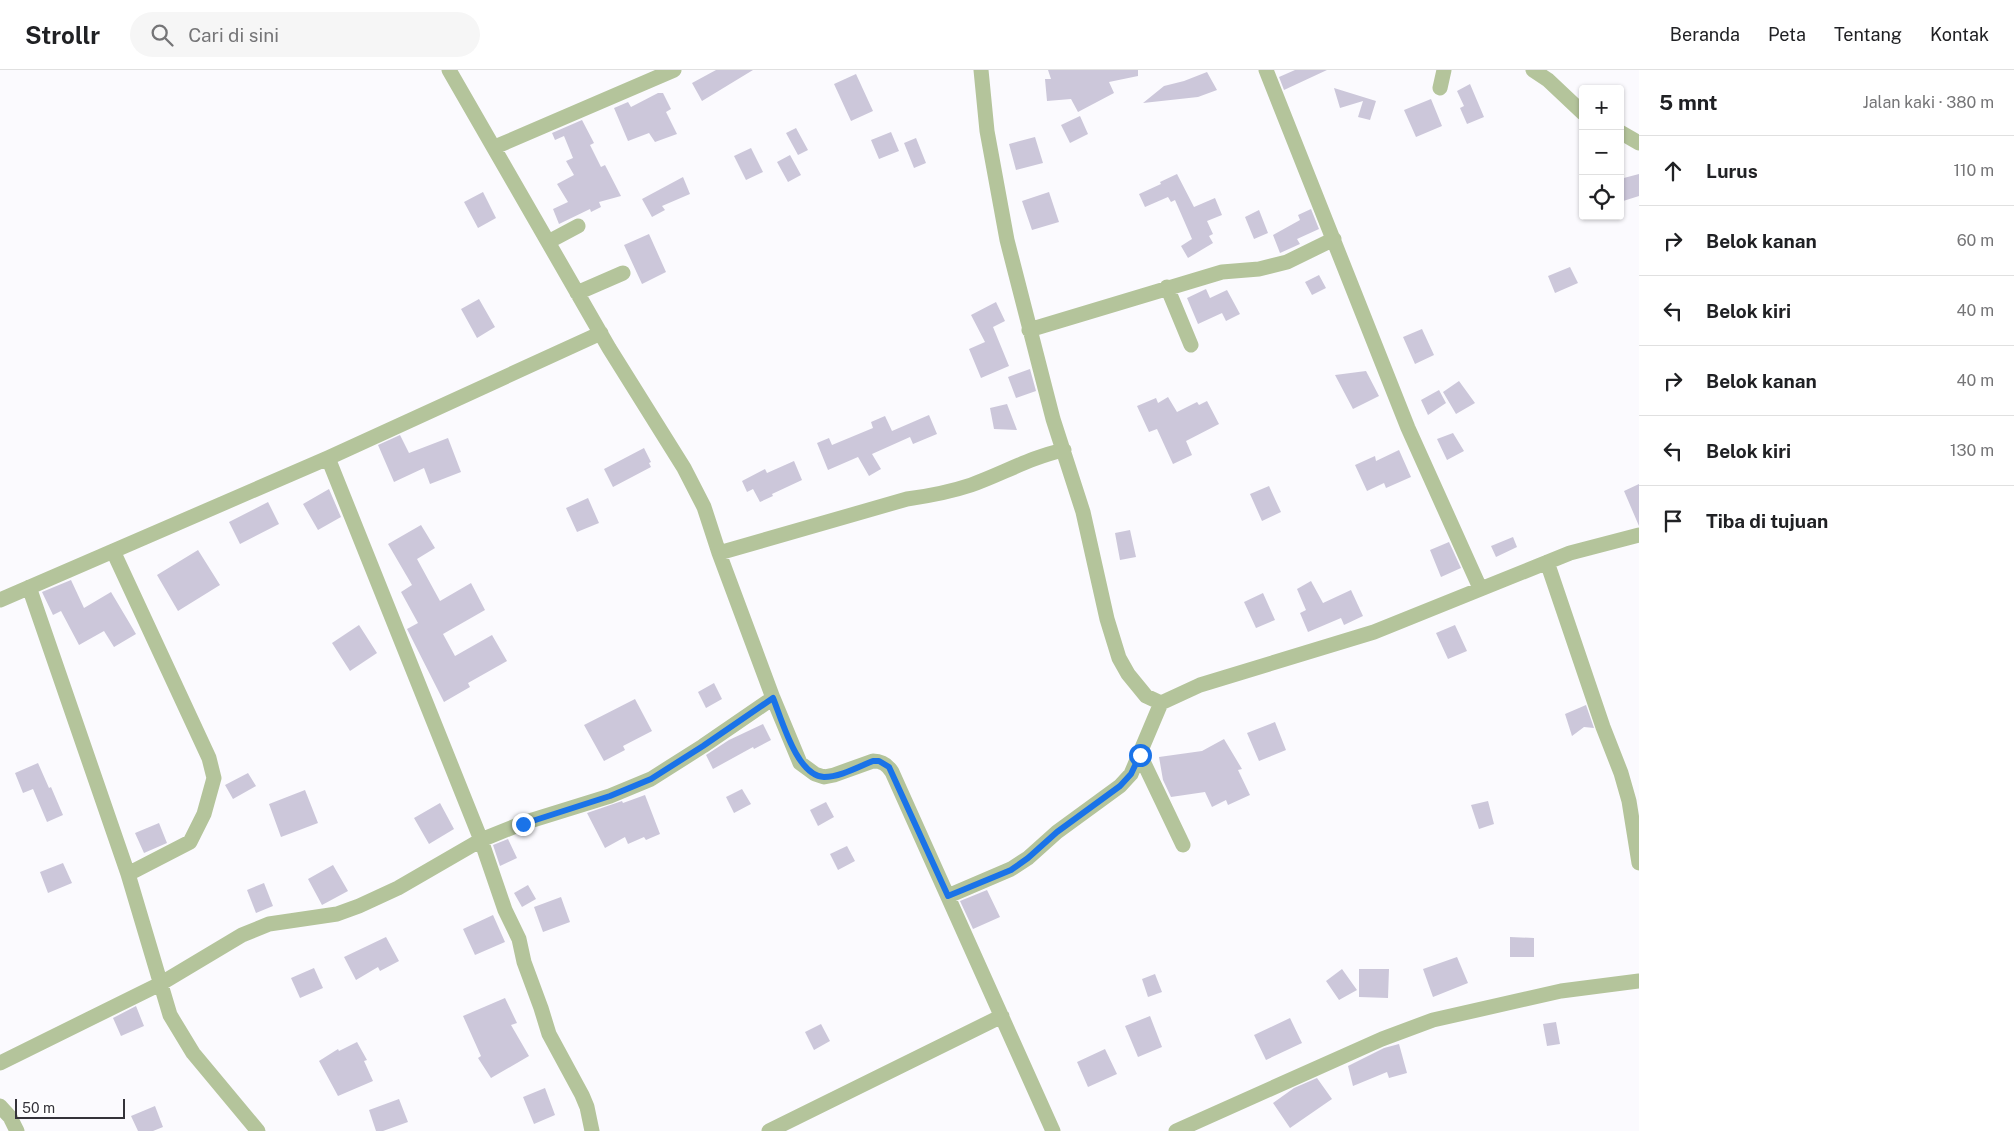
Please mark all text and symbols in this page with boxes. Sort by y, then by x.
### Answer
search box [130,12,480,57]
text: Strollr [25,21,100,49]
icon: search [148,21,176,49]
text: Cari di sini [188,24,279,46]
text: Beranda [1670,24,1740,45]
text: Peta [1768,24,1806,45]
text: Tentang [1834,24,1902,45]
text: Kontak [1930,24,1989,45]
map controls [1579,85,1624,220]
button: + [1579,85,1624,130]
text: 5 mnt [1659,90,1718,115]
text: Jalan kaki · 380 m [1863,93,1994,112]
button: − [1579,130,1624,175]
icon: ahead [1659,157,1687,185]
text: Lurus [1706,160,1758,182]
text: 110 m [1953,161,1994,180]
button: locate [1579,175,1624,220]
icon: right [1659,227,1687,255]
text: Belok kanan [1706,230,1817,252]
text: 60 m [1957,231,1994,250]
icon: left [1659,297,1687,325]
text: Belok kiri [1706,300,1791,322]
text: 40 m [1956,301,1994,320]
icon: right [1659,367,1687,395]
text: Belok kanan [1706,370,1817,392]
text: 40 m [1956,371,1994,390]
icon: left [1659,437,1687,465]
text: Belok kiri [1706,440,1791,462]
text: 130 m [1950,441,1994,460]
icon: arrive [1659,507,1687,535]
text: Tiba di tujuan [1706,510,1828,532]
route start [1129,744,1152,767]
route end [512,813,535,836]
scale bar [15,1096,125,1119]
text: 50 m [22,1100,55,1116]

